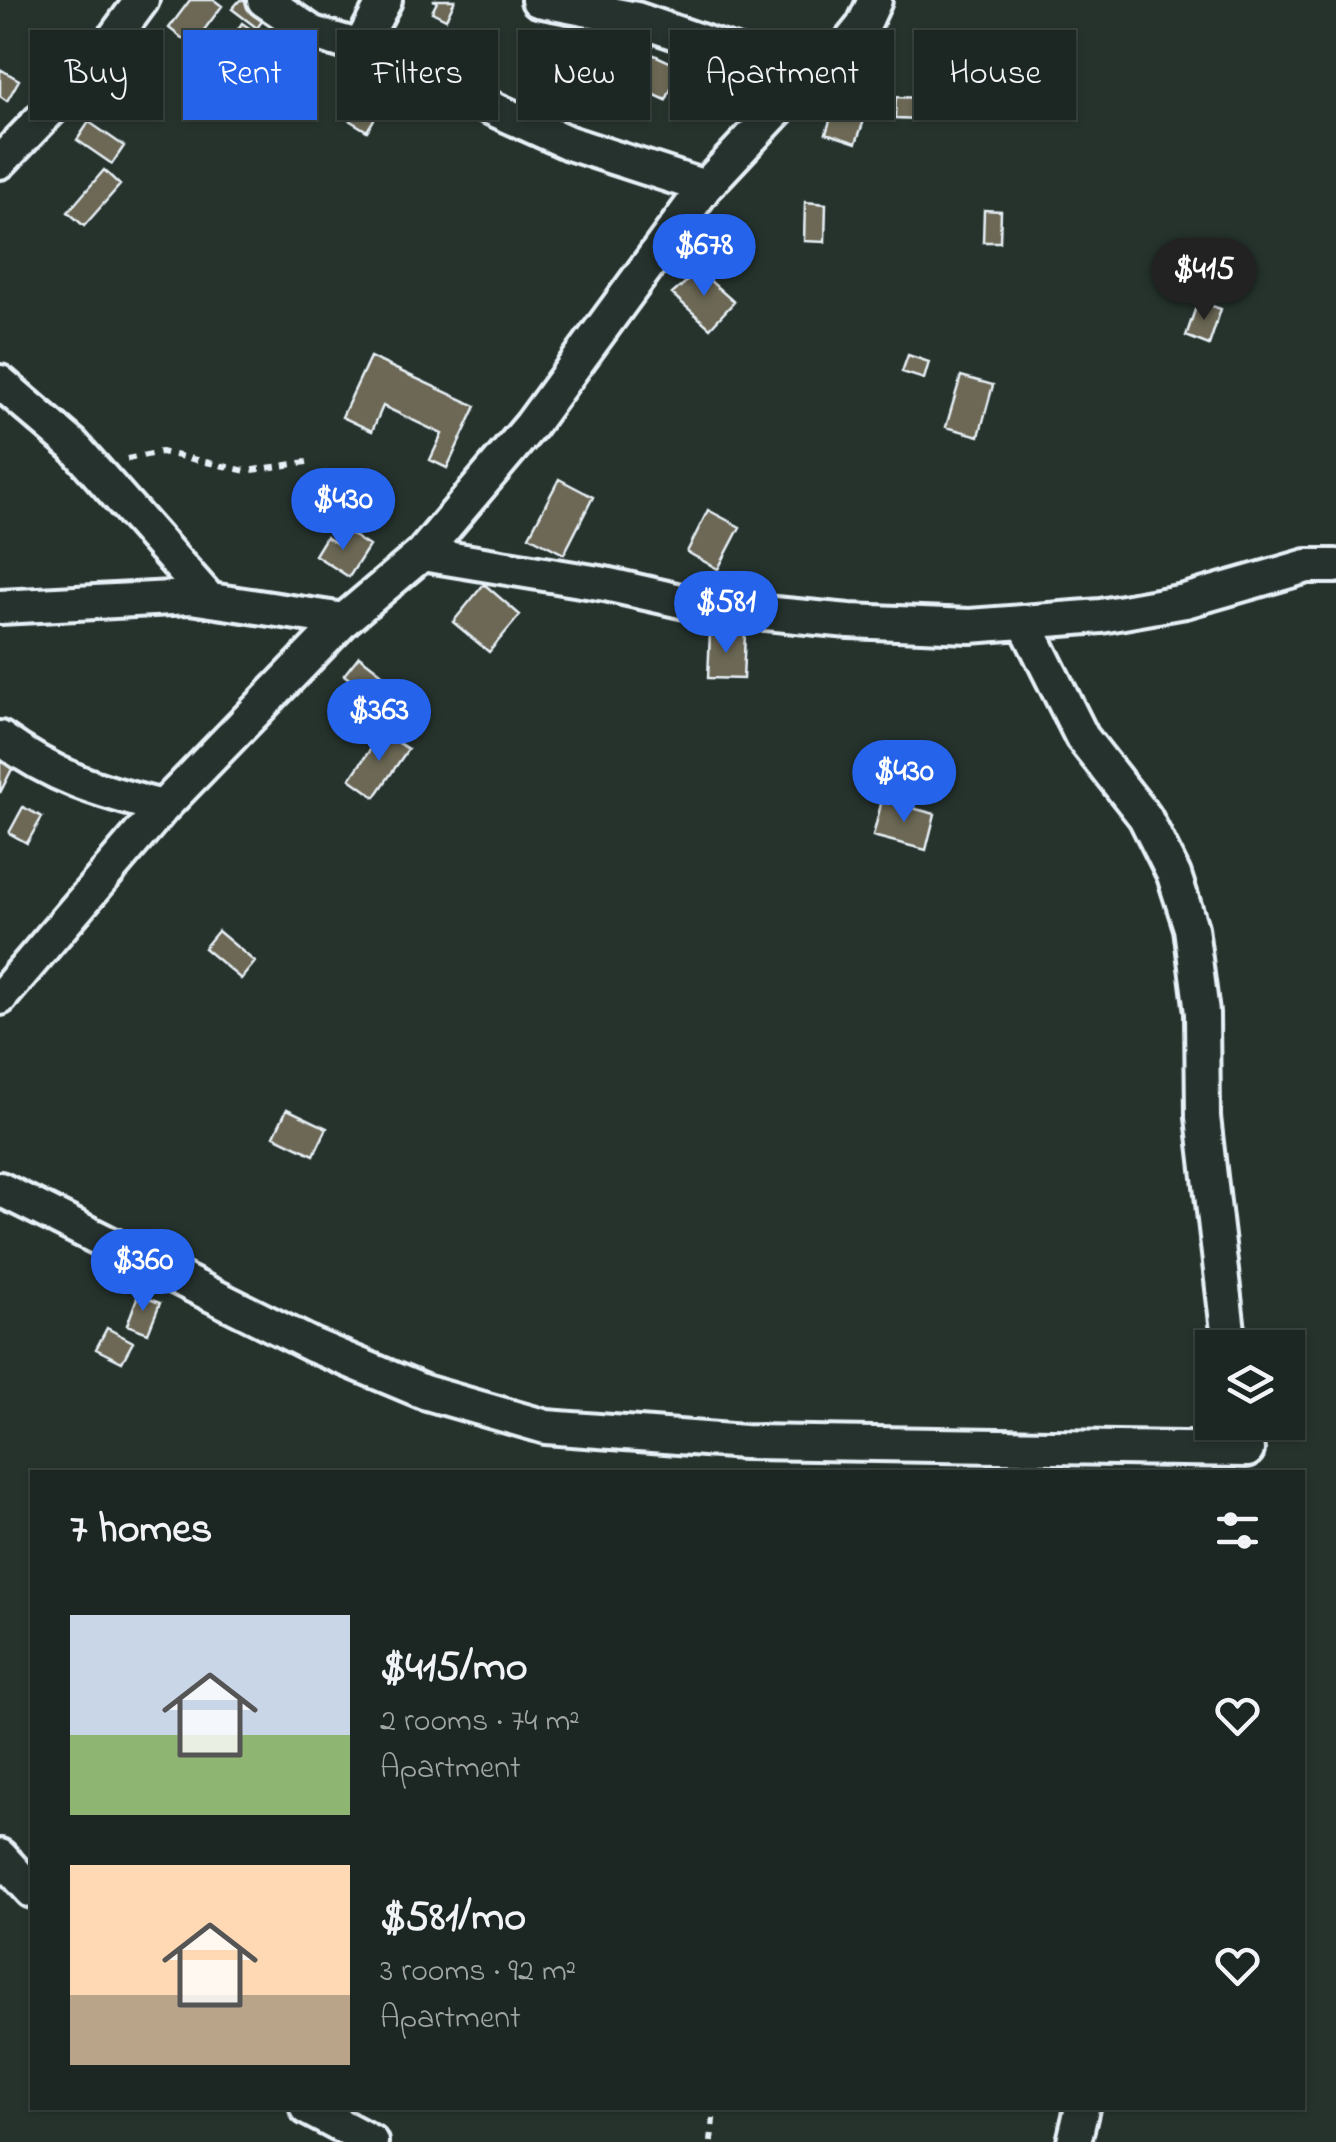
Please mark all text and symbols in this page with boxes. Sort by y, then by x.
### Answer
chip: Buy [30,30,163,120]
chip: Rent [183,30,317,120]
chip: Filters [337,30,498,120]
chip: New [518,30,650,120]
chip: Apartment [670,30,894,120]
chip: House [914,30,1076,120]
pin: $678 [645,214,763,299]
text: $678 [675,223,733,270]
pin: $415 [1145,238,1263,323]
text: $415 [1173,247,1235,294]
pin: $430 [284,468,402,553]
text: $430 [313,477,373,524]
pin: $581 [667,571,785,656]
text: $581 [696,580,756,627]
pin: $363 [320,679,438,764]
text: $363 [349,688,409,735]
pin: $430 [845,740,963,825]
text: $430 [874,749,934,796]
pin: $360 [84,1229,202,1314]
text: $360 [113,1238,173,1285]
map controls [1195,1330,1305,1440]
button: layers [1195,1330,1305,1440]
text: 7 homes [70,1500,212,1561]
icon: filters [1210,1503,1265,1558]
text: $415/mo [380,1638,528,1699]
icon: home [150,1655,270,1775]
icon: heart [1210,1688,1265,1743]
text: 2 rooms · 74 m² [380,1699,580,1746]
text: Apartment [380,1746,521,1793]
text: $581/mo [380,1888,526,1949]
icon: home [150,1905,270,2025]
icon: heart [1210,1938,1265,1993]
text: 3 rooms · 92 m² [380,1949,576,1996]
text: Apartment [380,1996,521,2043]

